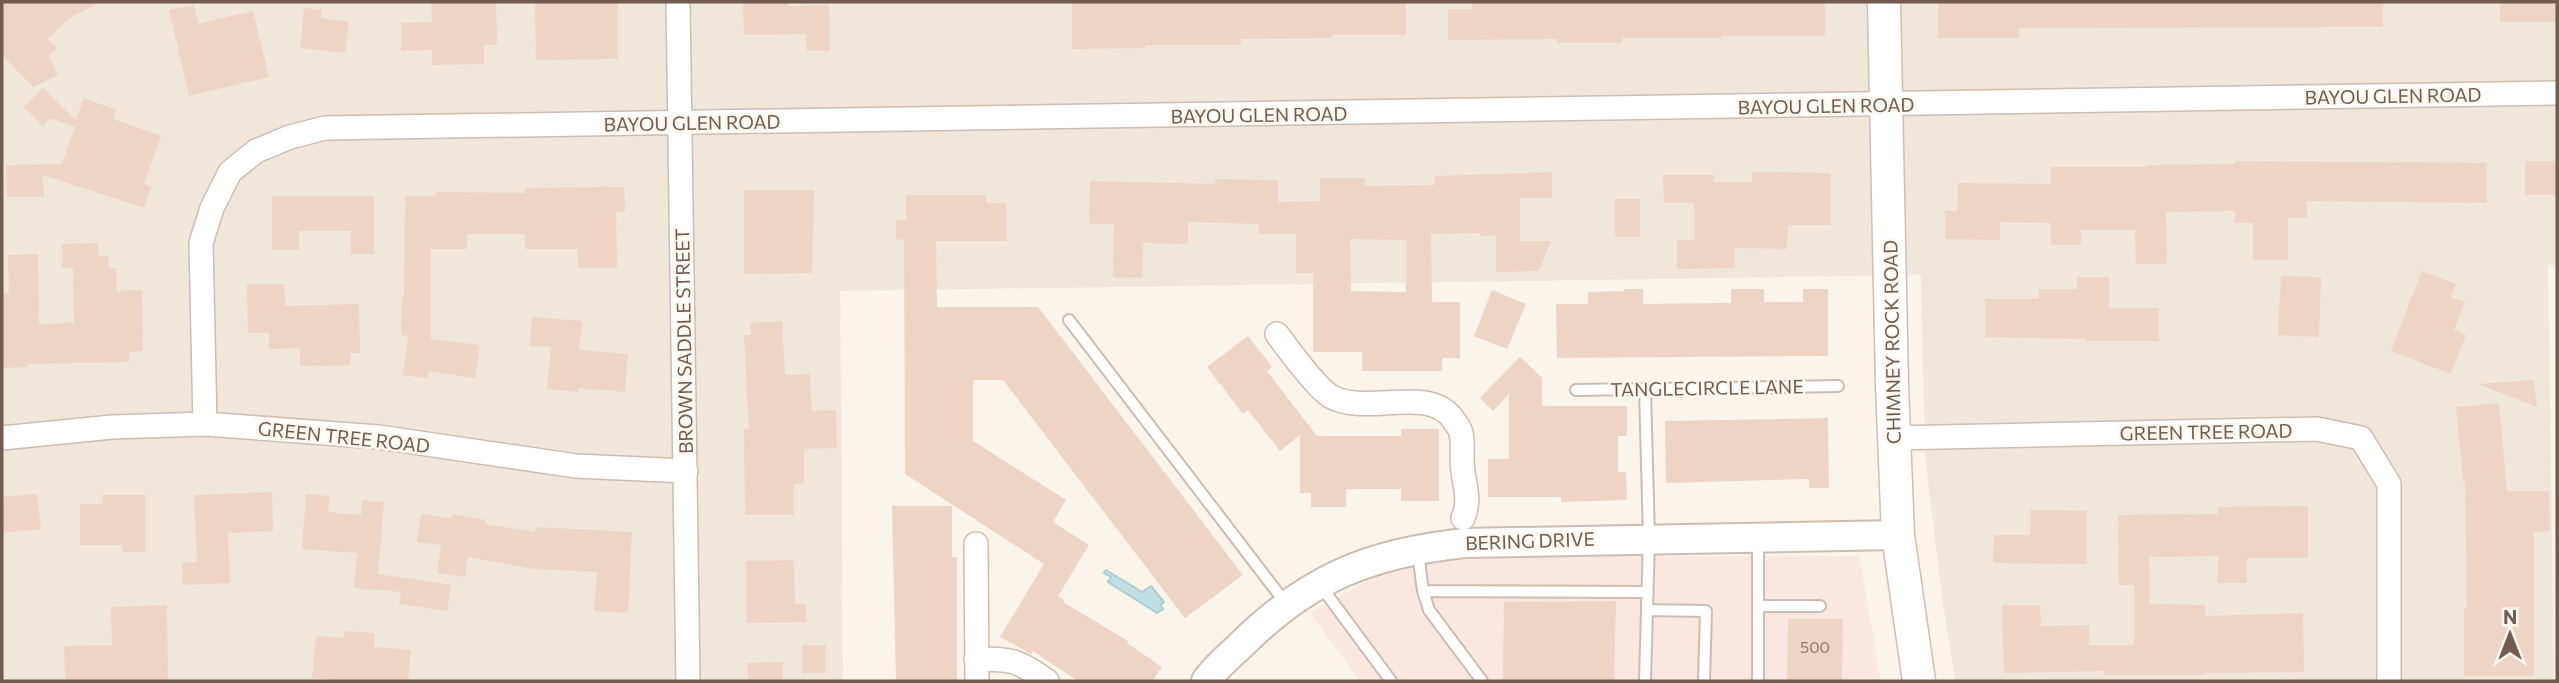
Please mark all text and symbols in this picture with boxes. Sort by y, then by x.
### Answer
street label: BAYOU GLEN ROAD [2304,82,2482,109]
street label: BAYOU GLEN ROAD [1737,92,1915,119]
street label: BAYOU GLEN ROAD [1170,101,1348,128]
street label: BAYOU GLEN ROAD [603,109,781,136]
street label: BROWN SADDLE STREET [670,228,697,454]
street label: CHIMNEY ROCK ROAD [1878,240,1905,444]
street label: TANGLECIRCLE LANE [1610,374,1804,401]
street label: GREEN TREE ROAD [257,416,431,457]
street label: GREEN TREE ROAD [2119,418,2293,445]
street label: BERING DRIVE [1465,527,1595,554]
north arrow [2475,599,2545,669]
text: N [2503,605,2517,628]
house number: 500 [1800,637,1830,656]

